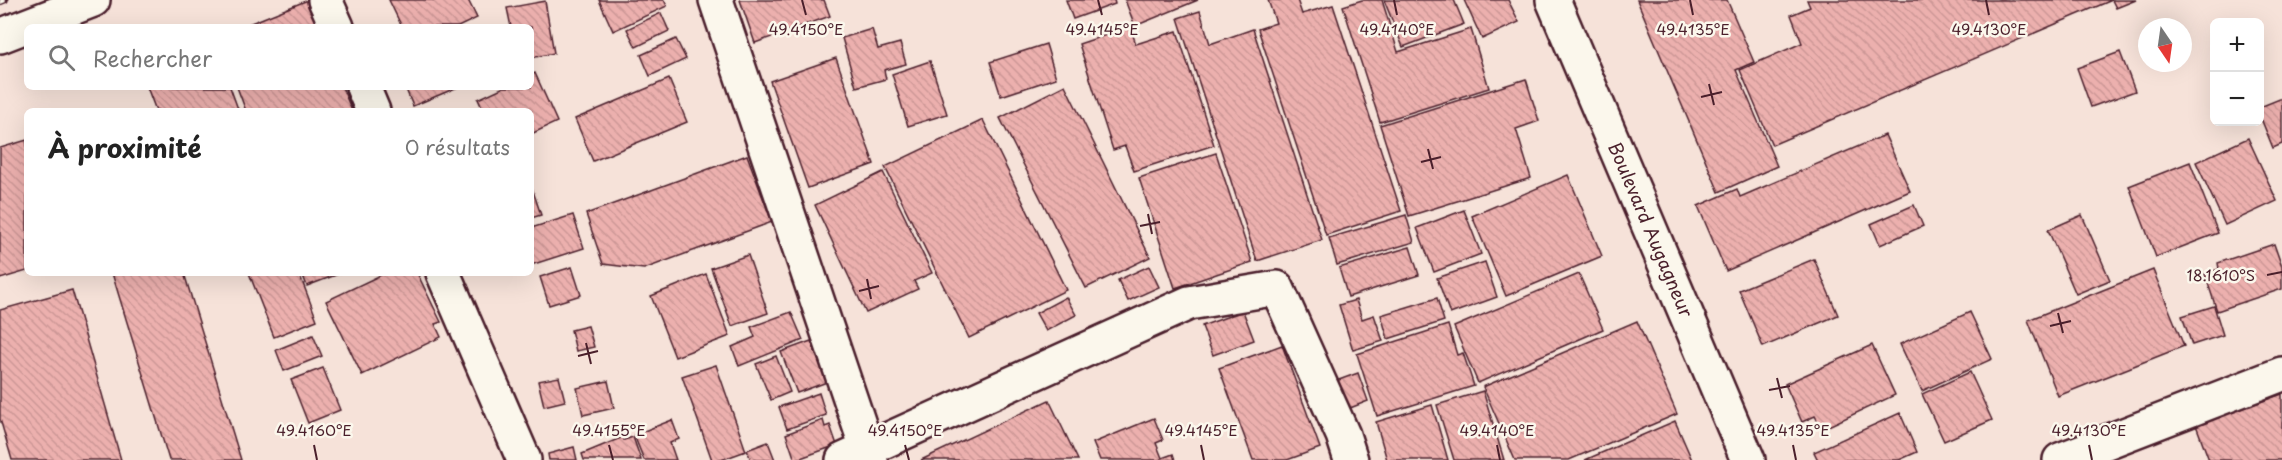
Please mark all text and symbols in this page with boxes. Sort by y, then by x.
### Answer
text: 49.4150°E [769,17,843,40]
text: 49.4145°E [1065,17,1139,40]
text: 49.4140°E [1359,17,1435,40]
text: 49.4135°E [1656,17,1730,40]
text: 49.4130°E [1951,17,2027,40]
north arrow [2138,18,2192,72]
map controls [2210,18,2264,126]
button: + [2210,18,2264,72]
search box [24,24,534,90]
icon: search [45,41,78,74]
text: Rechercher [93,41,212,74]
button: − [2210,72,2264,126]
text: À proximité [48,128,202,167]
text: 0 résultats [405,132,510,162]
street label: Boulevard Augagneur [1602,138,1701,322]
text: 18.1610°S [2187,263,2255,286]
text: 49.4160°E [276,418,352,441]
text: 49.4155°E [572,418,646,441]
text: 49.4150°E [868,418,942,441]
text: 49.4145°E [1164,418,1238,441]
text: 49.4140°E [1459,418,1535,441]
text: 49.4135°E [1756,418,1830,441]
text: 49.4130°E [2051,418,2127,441]

